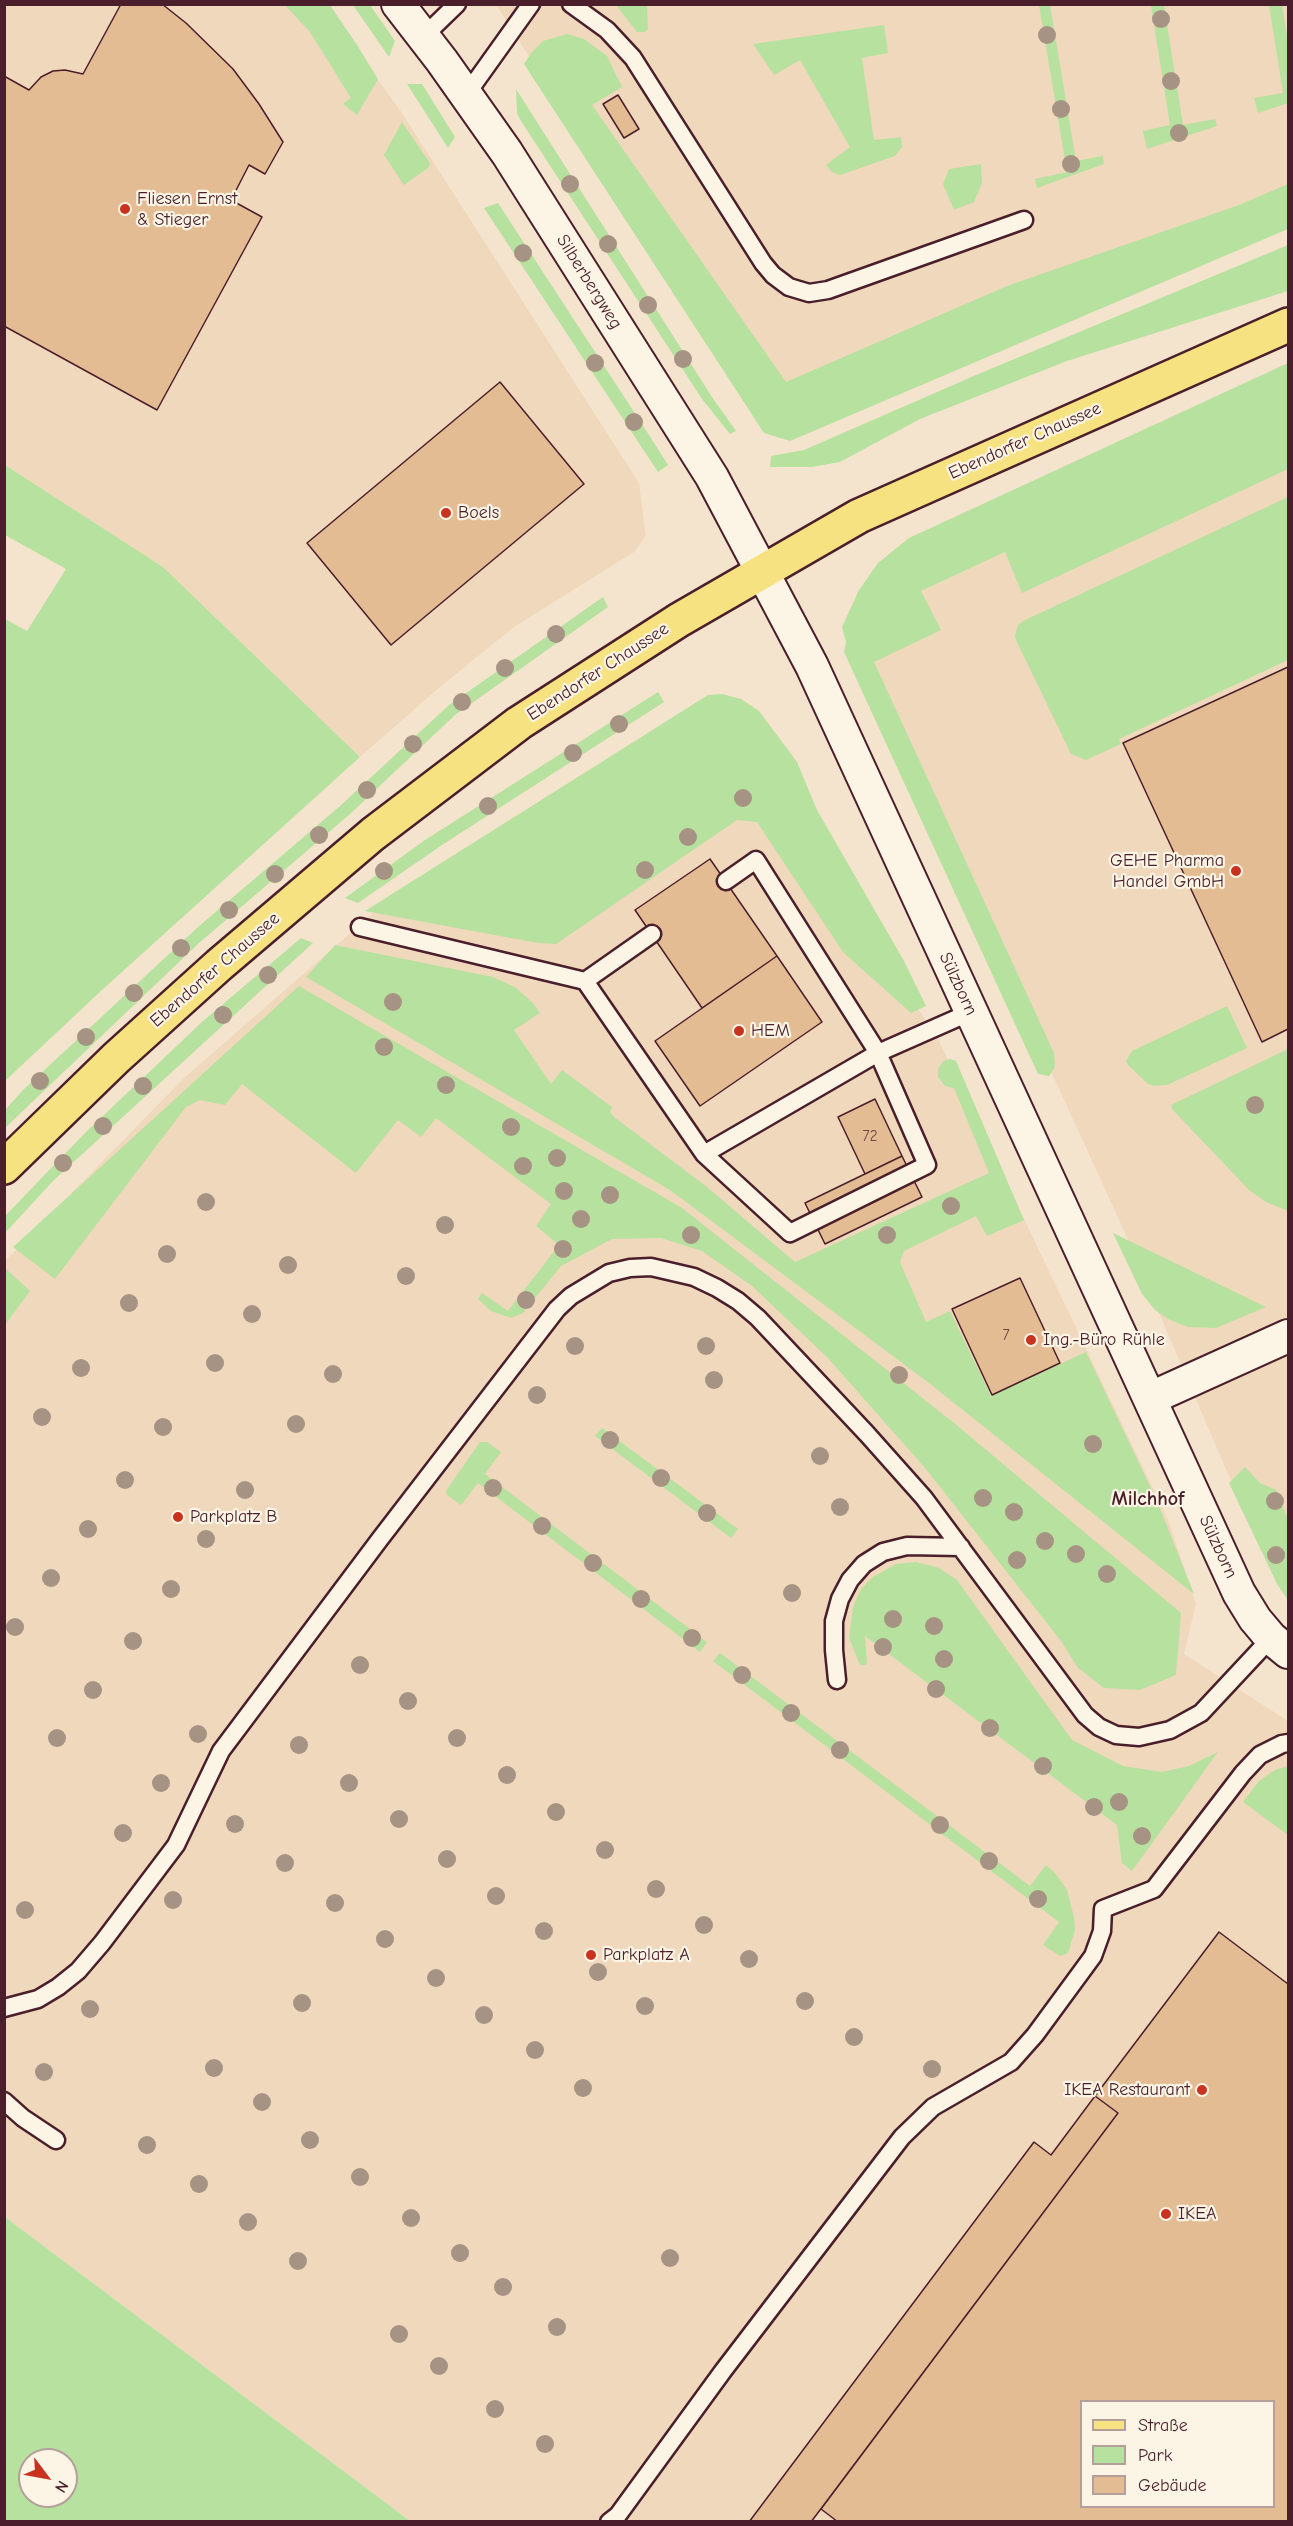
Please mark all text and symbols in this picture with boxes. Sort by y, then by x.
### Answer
place label: Fliesen Ernst & Stieger [137,188,237,230]
marker: Fliesen Ernst & Stieger [118,202,132,216]
street label: Silberbergweg [551,231,627,333]
street label: Ebendorfer Chaussee [945,398,1105,484]
place label: Boels [458,502,499,524]
marker: Boels [439,506,453,520]
street label: Ebendorfer Chaussee [523,618,673,726]
place label: GEHE Pharma Handel GmbH [1110,850,1224,892]
marker: GEHE Pharma Handel GmbH [1229,864,1243,878]
street label: Ebendorfer Chaussee [146,908,284,1032]
street label: Sülzborn [934,949,982,1019]
place label: HEM [751,1020,790,1042]
marker: HEM [732,1024,746,1038]
house number: 72 [863,1128,877,1146]
house number: 7 [1002,1327,1010,1345]
place label: Ing.-Büro Rühle [1043,1329,1165,1351]
marker: Ing.-Büro Rühle [1024,1333,1038,1347]
district label: Milchhof [1112,1487,1184,1511]
place label: Parkplatz B [190,1506,277,1528]
marker: Parkplatz B [171,1510,185,1524]
street label: Sülzborn [1194,1512,1242,1582]
place label: Parkplatz A [603,1944,690,1966]
marker: Parkplatz A [584,1948,598,1962]
place label: IKEA Restaurant [1064,2079,1190,2101]
marker: IKEA Restaurant [1195,2083,1209,2097]
place label: IKEA [1178,2203,1216,2225]
marker: IKEA [1159,2207,1173,2221]
legend [1080,2400,1275,2508]
text: Straße [1138,2415,1188,2436]
text: Park [1138,2445,1172,2466]
north arrow [18,2448,78,2508]
text: Gebäude [1138,2475,1207,2496]
text: N [51,2477,72,2496]

